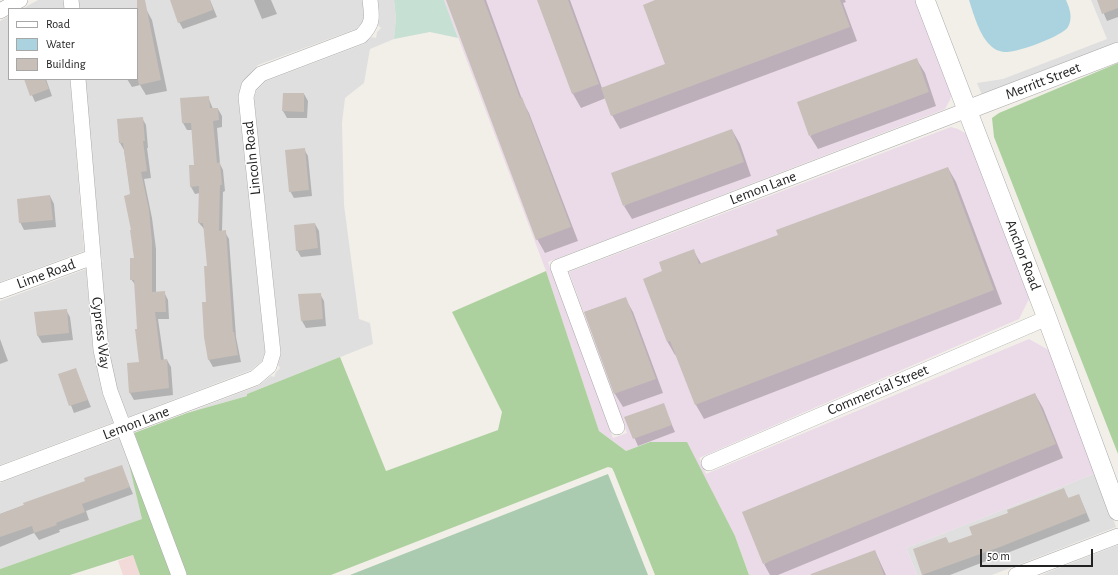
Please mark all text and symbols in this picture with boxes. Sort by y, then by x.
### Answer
legend [8,8,138,80]
text: Road [46,18,70,30]
text: Water [46,38,75,50]
text: Building [46,58,86,70]
street label: Merritt Street [1003,58,1083,104]
street label: Lincoln Road [239,120,265,196]
street label: Lemon Lane [727,167,799,209]
street label: Anchor Road [1001,217,1045,293]
street label: Lime Road [14,255,78,293]
street label: Cypress Way [88,296,114,370]
street label: Commercial Street [825,361,931,419]
street label: Lemon Lane [100,402,172,444]
scale bar [982,541,1095,567]
text: 50 m [987,550,1010,562]

